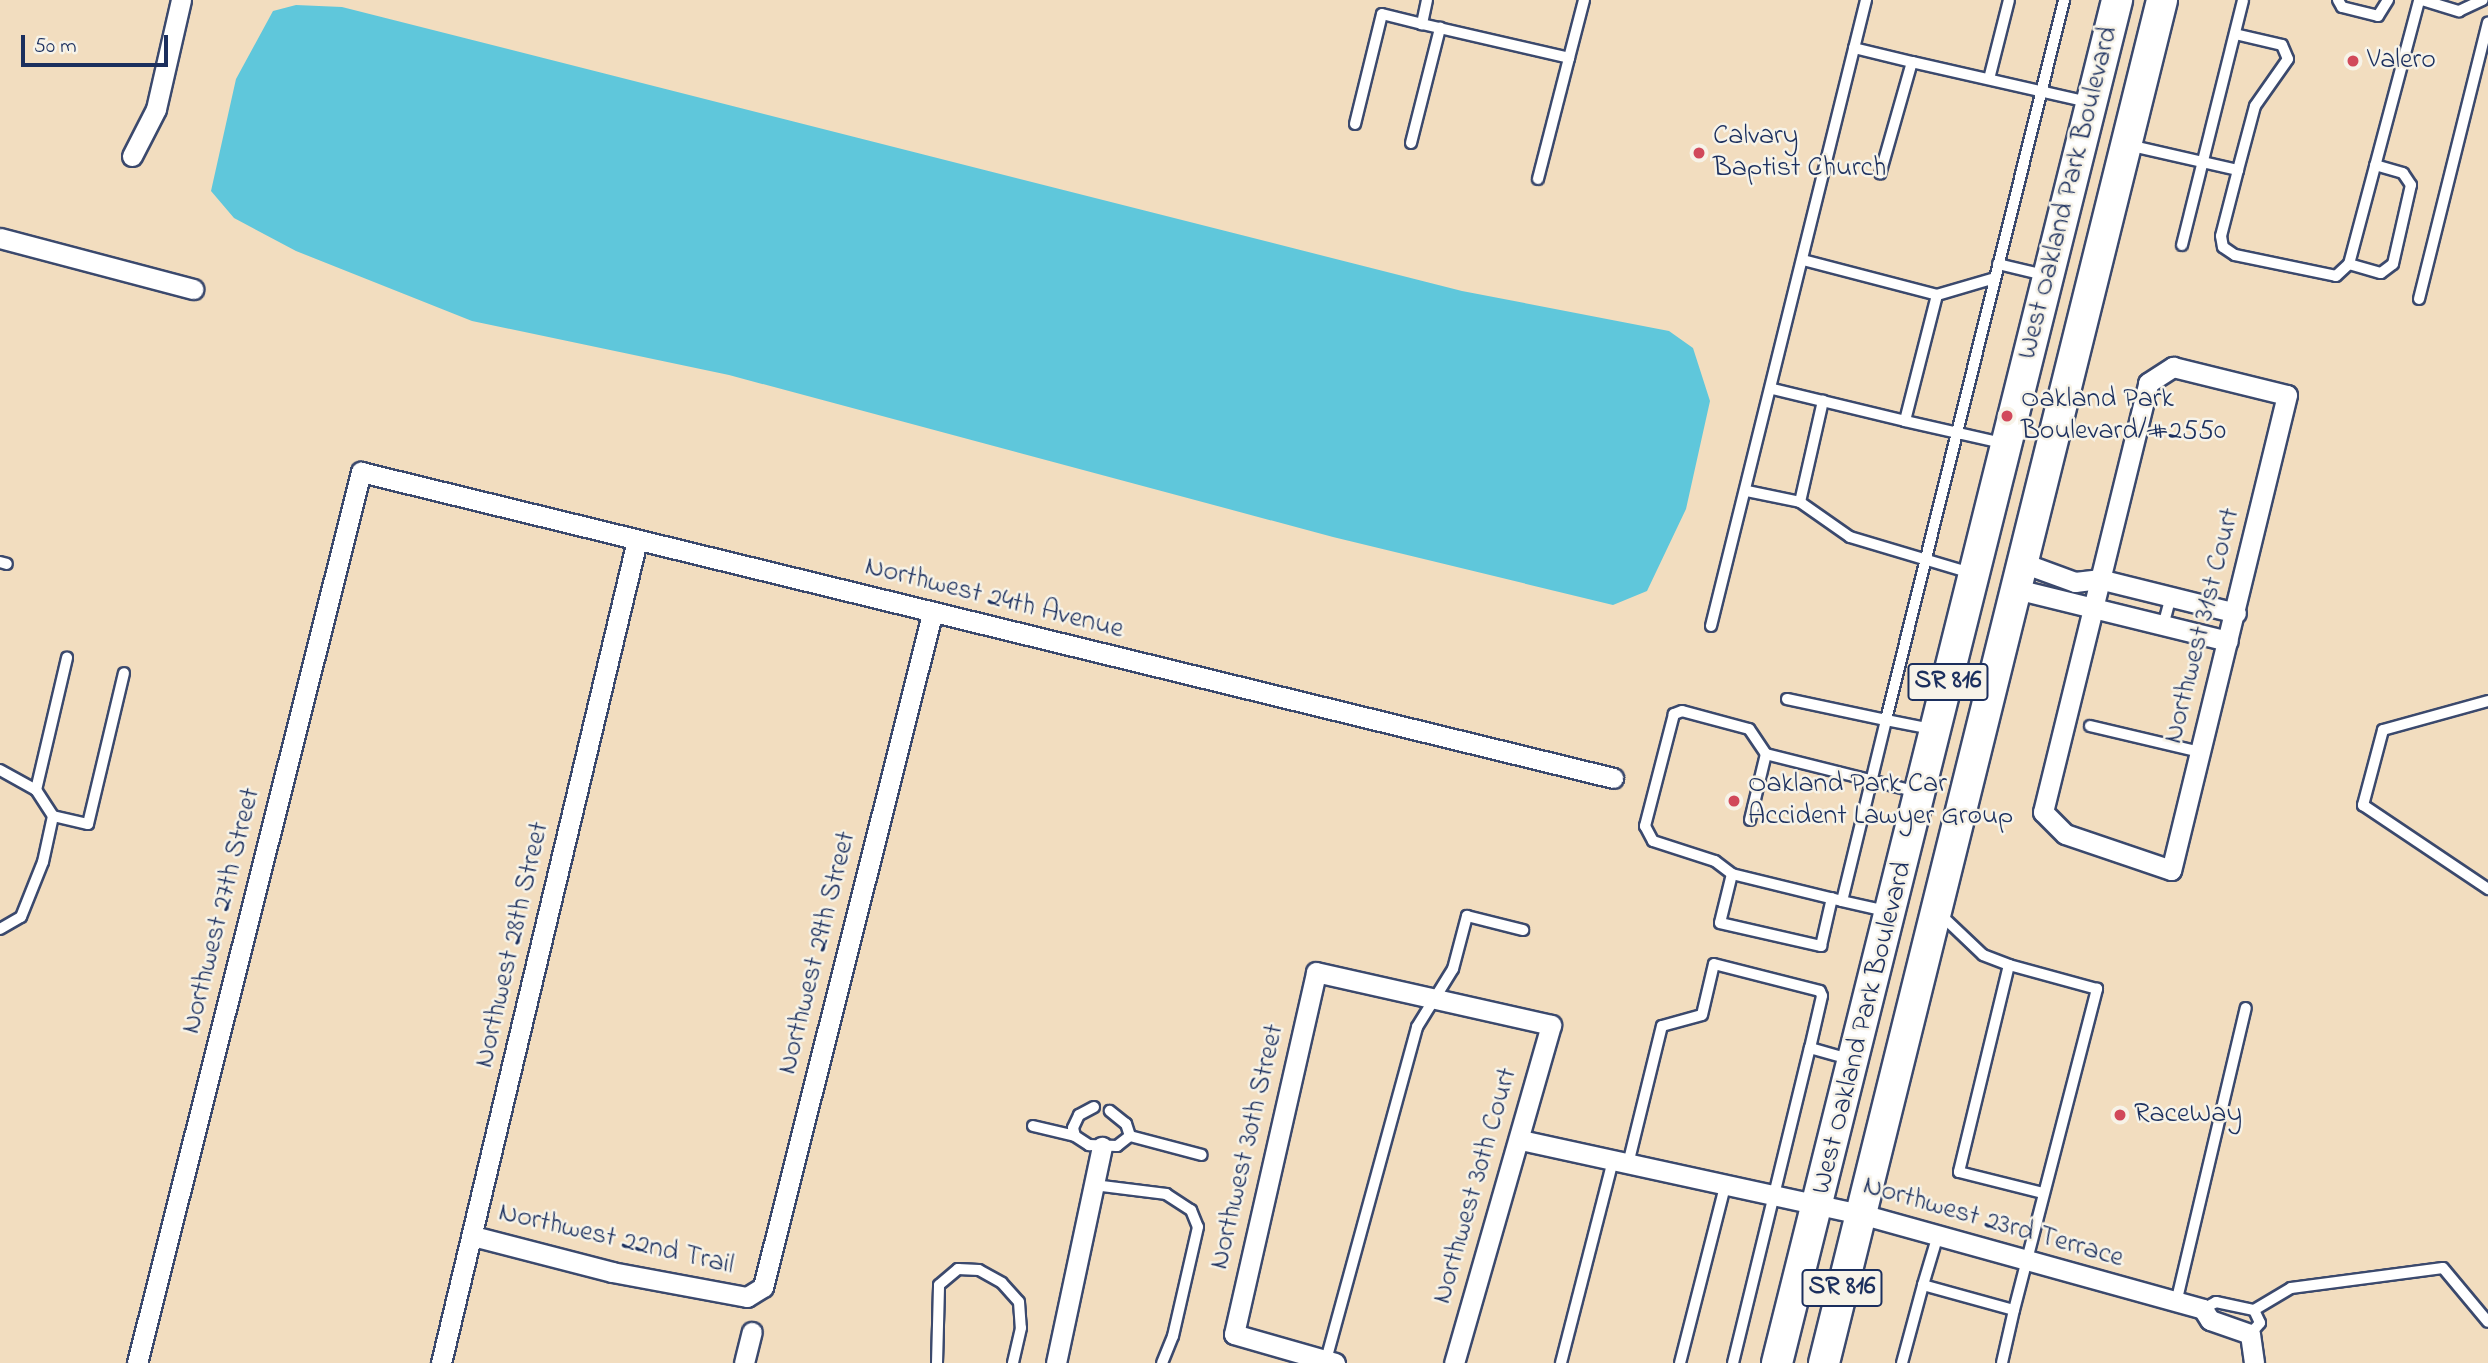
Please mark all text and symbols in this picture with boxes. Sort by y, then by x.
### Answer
scale bar [24,21,172,65]
street label: West Oakland Park Boulevard [2011,23,2127,363]
text: 50 m [34,32,77,62]
place label: Valero [2367,44,2436,78]
marker: Valero [2345,53,2361,69]
place label: Calvary Baptist Church [1713,120,1886,186]
marker: Calvary Baptist Church [1691,145,1707,161]
place label: Oakland Park Boulevard/#2550 [2021,383,2226,449]
marker: Oakland Park Boulevard/#2550 [1999,408,2015,424]
street label: Northwest 31st Court [2157,505,2249,747]
street label: Northwest 24th Avenue [861,551,1127,647]
road number: SR 816 [1906,660,1990,704]
place label: Oakland Park Car Accident Lawyer Group [1748,768,2013,834]
street label: Northwest 27th Street [175,785,269,1037]
marker: Oakland Park Car Accident Lawyer Group [1726,793,1742,809]
street label: Northwest 28th Street [468,819,558,1071]
street label: Northwest 29th Street [772,828,864,1078]
street label: West Oakland Park Boulevard [1805,858,1921,1198]
street label: Northwest 30th Street [1203,1021,1293,1273]
street label: Northwest 30th Court [1426,1064,1526,1308]
place label: RaceWay [2134,1098,2242,1132]
marker: RaceWay [2112,1107,2128,1123]
street label: Northwest 23rd Terrace [1859,1170,2127,1276]
street label: Northwest 22nd Trail [495,1197,737,1283]
road number: SR 816 [1800,1266,1884,1310]

